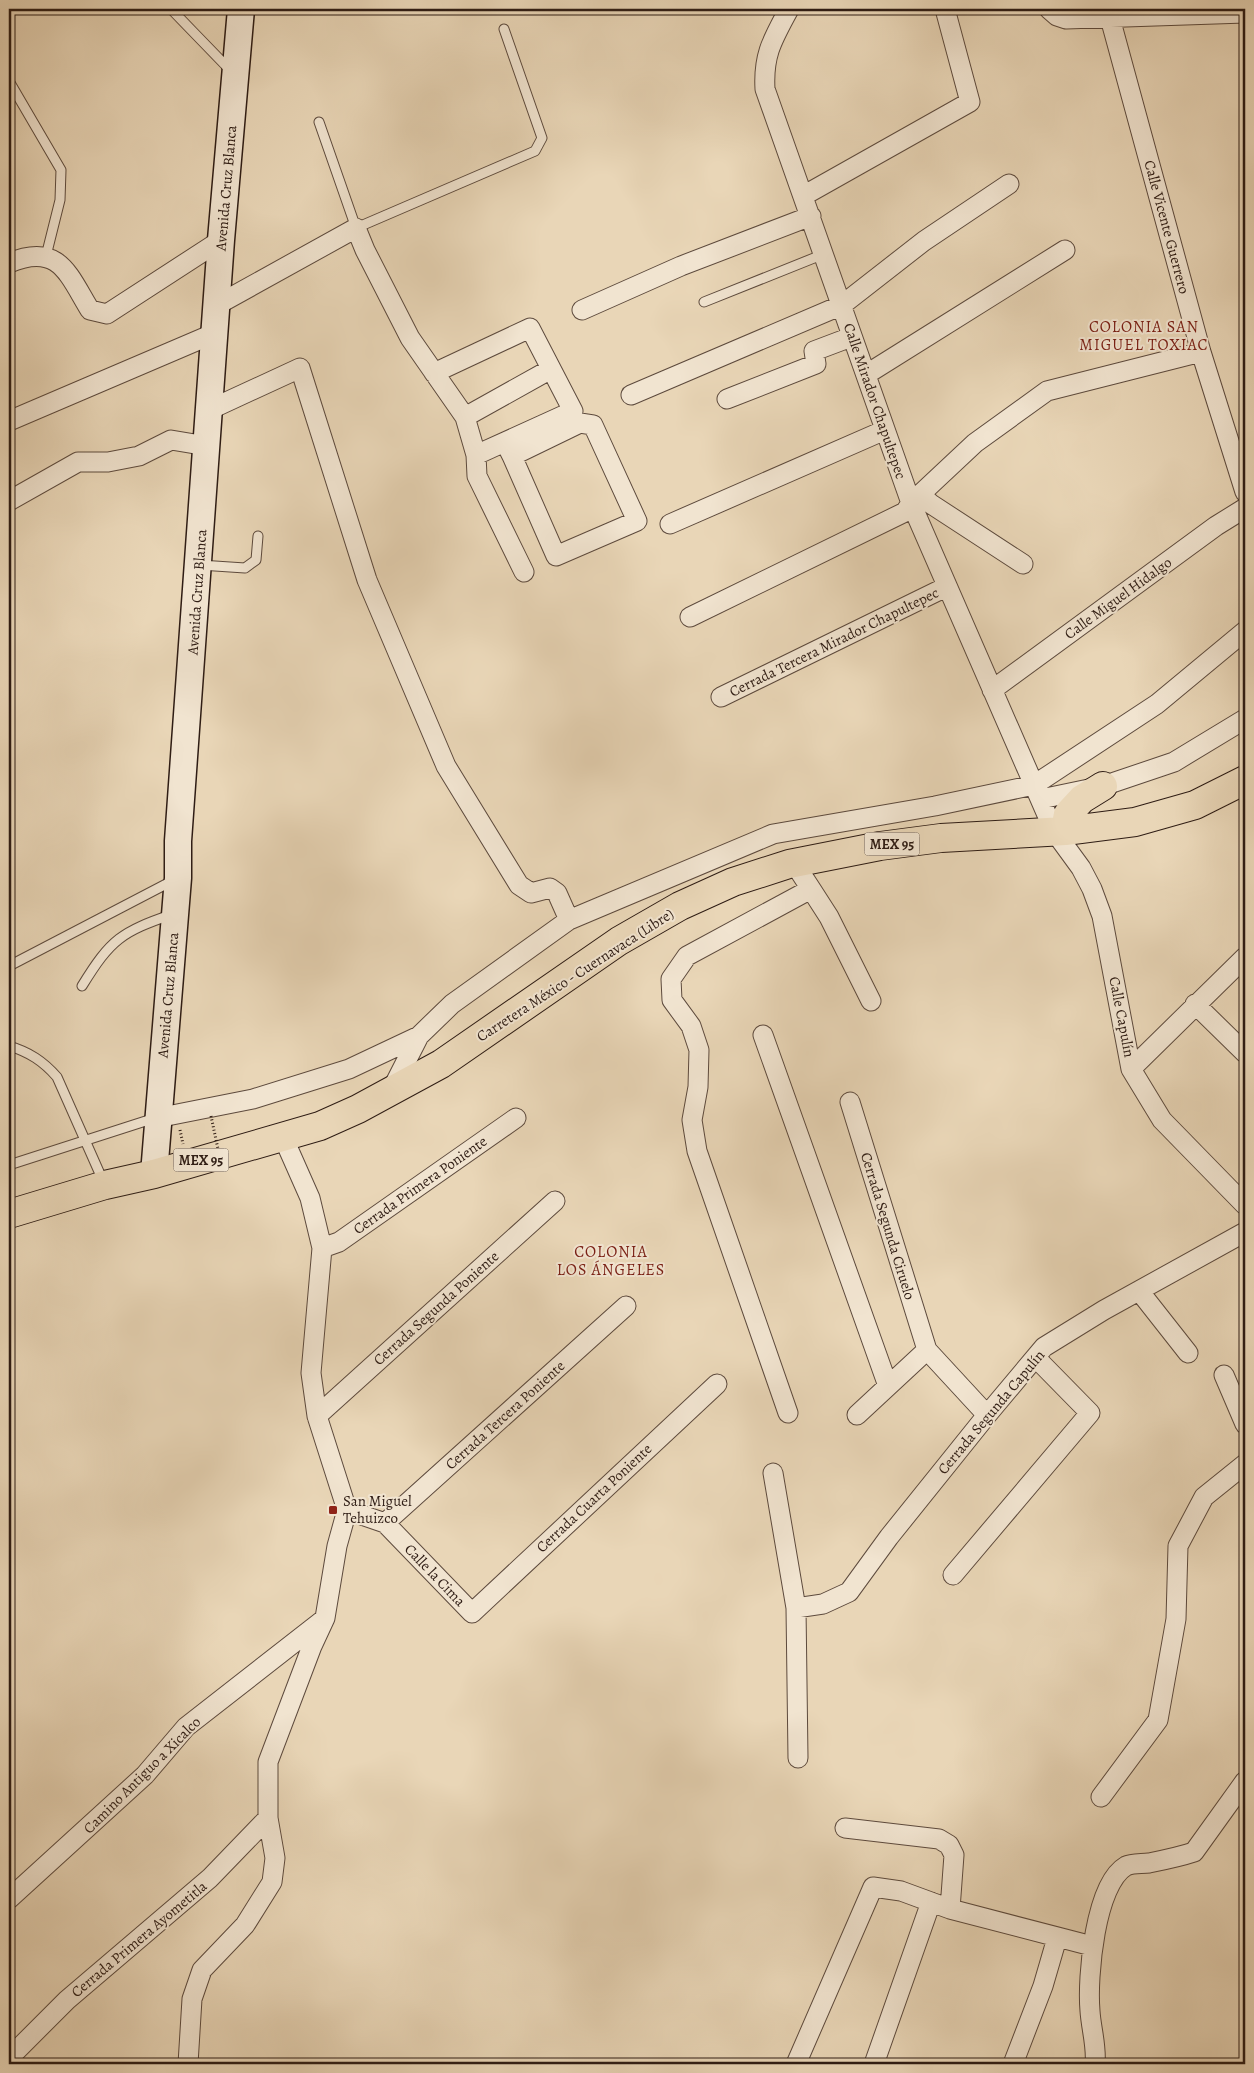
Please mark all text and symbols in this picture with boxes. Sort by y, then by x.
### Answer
street label: Avenida Cruz Blanca [210,124,241,253]
street label: Calle Vicente Guerrero [1140,158,1194,296]
district label: COLONIA SAN MIGUEL TOXIAC [1079,316,1209,356]
street label: Calle Mirador Chapultepec [839,320,911,482]
street label: Avenida Cruz Blanca [183,528,211,657]
street label: Calle Miguel Hidalgo [1060,552,1176,644]
street label: Cerrada Tercera Mirador Chapultepec [726,582,942,702]
road number: MEX 95 [864,832,920,856]
street label: Carretera México - Cuernavaca (Libre) [473,904,677,1046]
street label: Avenida Cruz Blanca [152,931,183,1060]
street label: Calle Capulín [1104,975,1140,1059]
street label: Cerrada Primera Poniente [349,1131,491,1239]
road number: MEX 95 [174,1148,228,1172]
street label: Cerrada Segunda Ciruelo [856,1150,920,1302]
district label: COLONIA LOS ÁNGELES [557,1241,665,1281]
street label: Cerrada Segunda Poniente [369,1246,503,1370]
street label: Cerrada Segunda Capulín [933,1346,1049,1478]
street label: Cerrada Tercera Poniente [441,1356,569,1474]
street label: Cerrada Cuarta Poniente [532,1439,656,1557]
place label: San Miguel Tehuizco [343,1491,412,1528]
marker: San Miguel Tehuizco [327,1504,339,1516]
street label: Calle la Cima [400,1539,470,1611]
street label: Camino Antiguo a Xicalco [79,1712,205,1838]
street label: Cerrada Primera Ayometitla [67,1876,211,2002]

